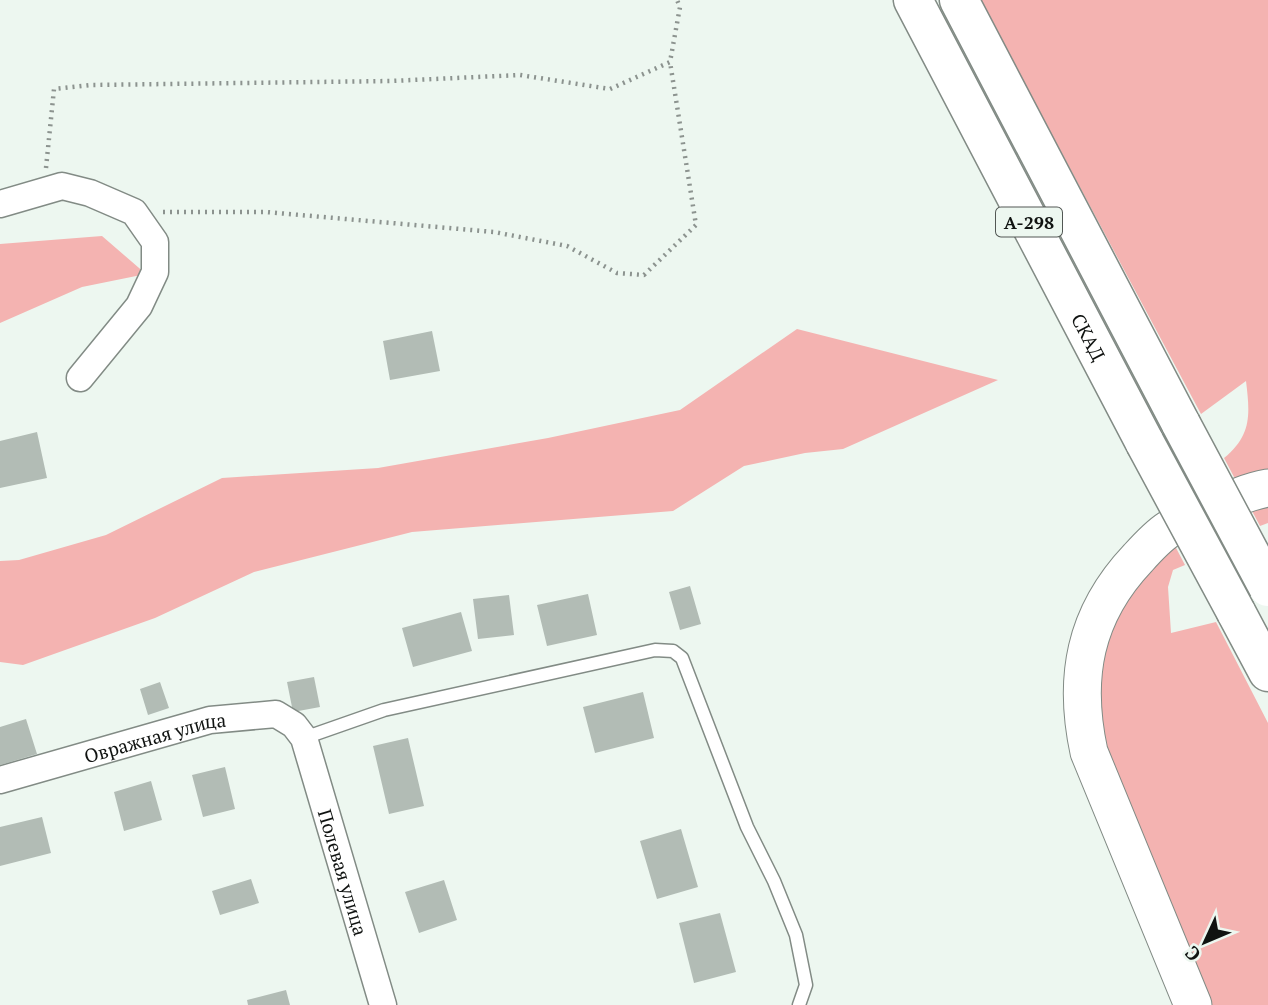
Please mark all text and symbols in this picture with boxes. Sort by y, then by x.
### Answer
road number: А-298 [996,208,1062,236]
street label: СКАД [1067,309,1112,365]
street label: Овражная улица [81,706,227,768]
street label: Полевая улица [313,806,374,939]
north arrow [1170,907,1240,977]
text: С [1179,941,1206,967]

